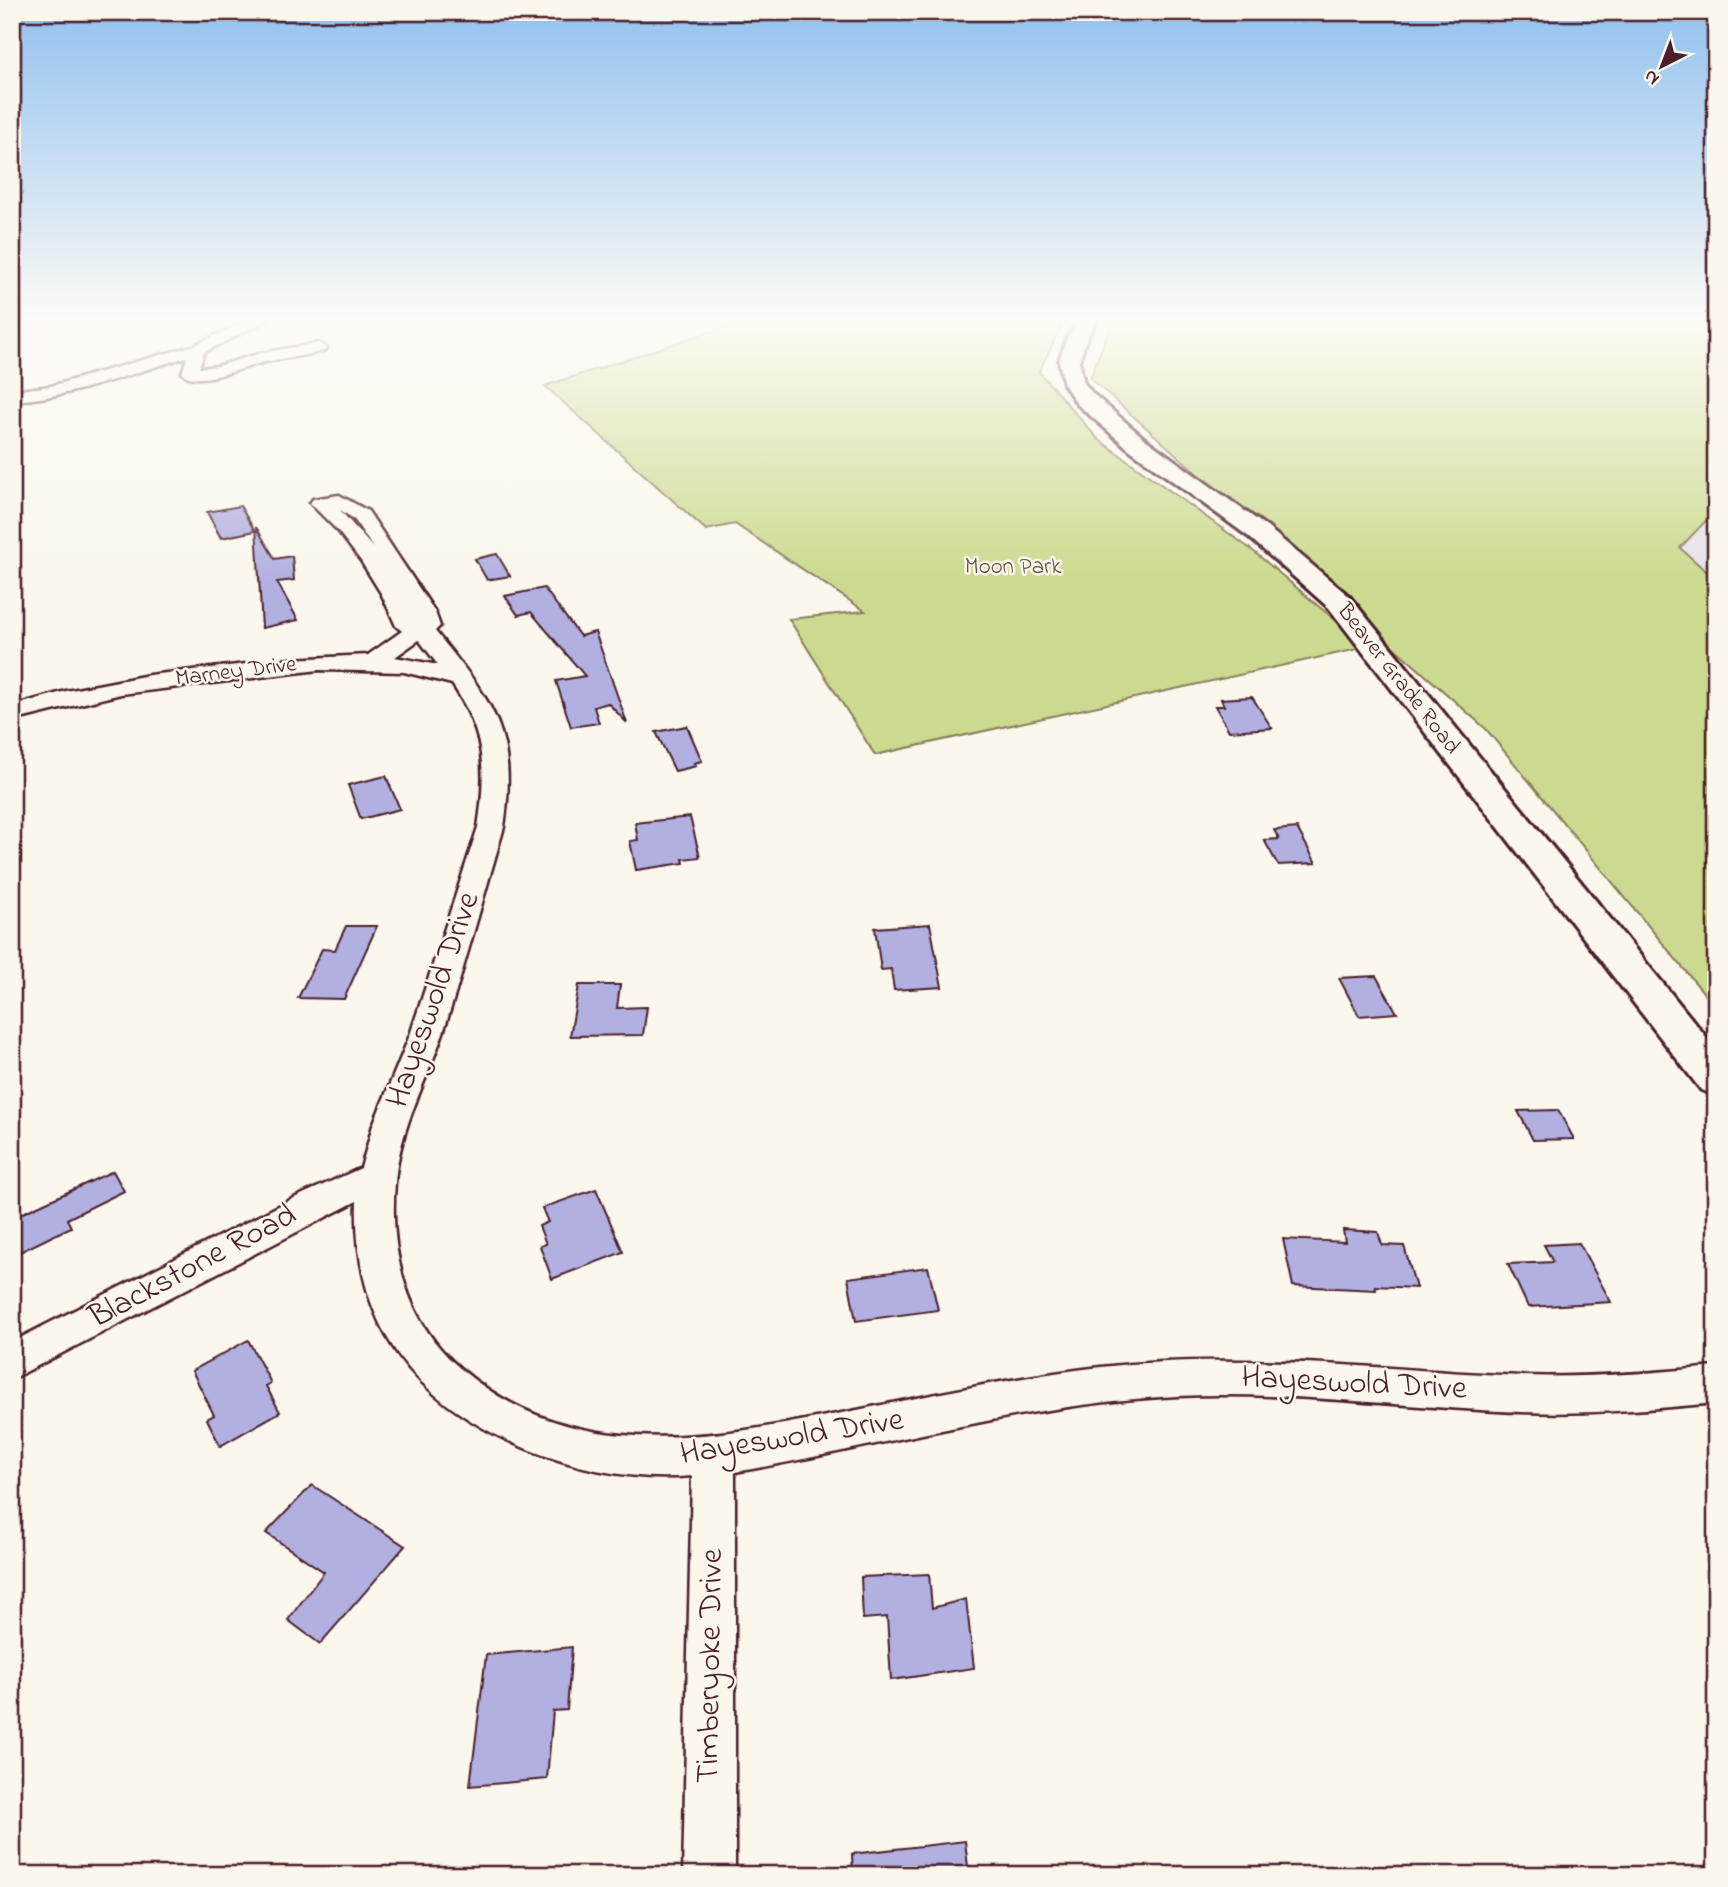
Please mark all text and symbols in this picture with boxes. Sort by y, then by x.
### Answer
north arrow [1626,32,1696,102]
text: N [1638,62,1666,91]
park label: Moon Park [965,551,1062,584]
street label: Beaver Grade Road [1328,596,1468,762]
street label: Marney Drive [174,648,299,698]
street label: Hayeswold Drive [375,885,493,1114]
street label: Blackstone Road [80,1192,305,1342]
street label: Hayeswold Drive [1240,1354,1468,1414]
street label: Hayeswold Drive [677,1397,907,1479]
street label: Timberyoke Drive [685,1548,737,1784]

